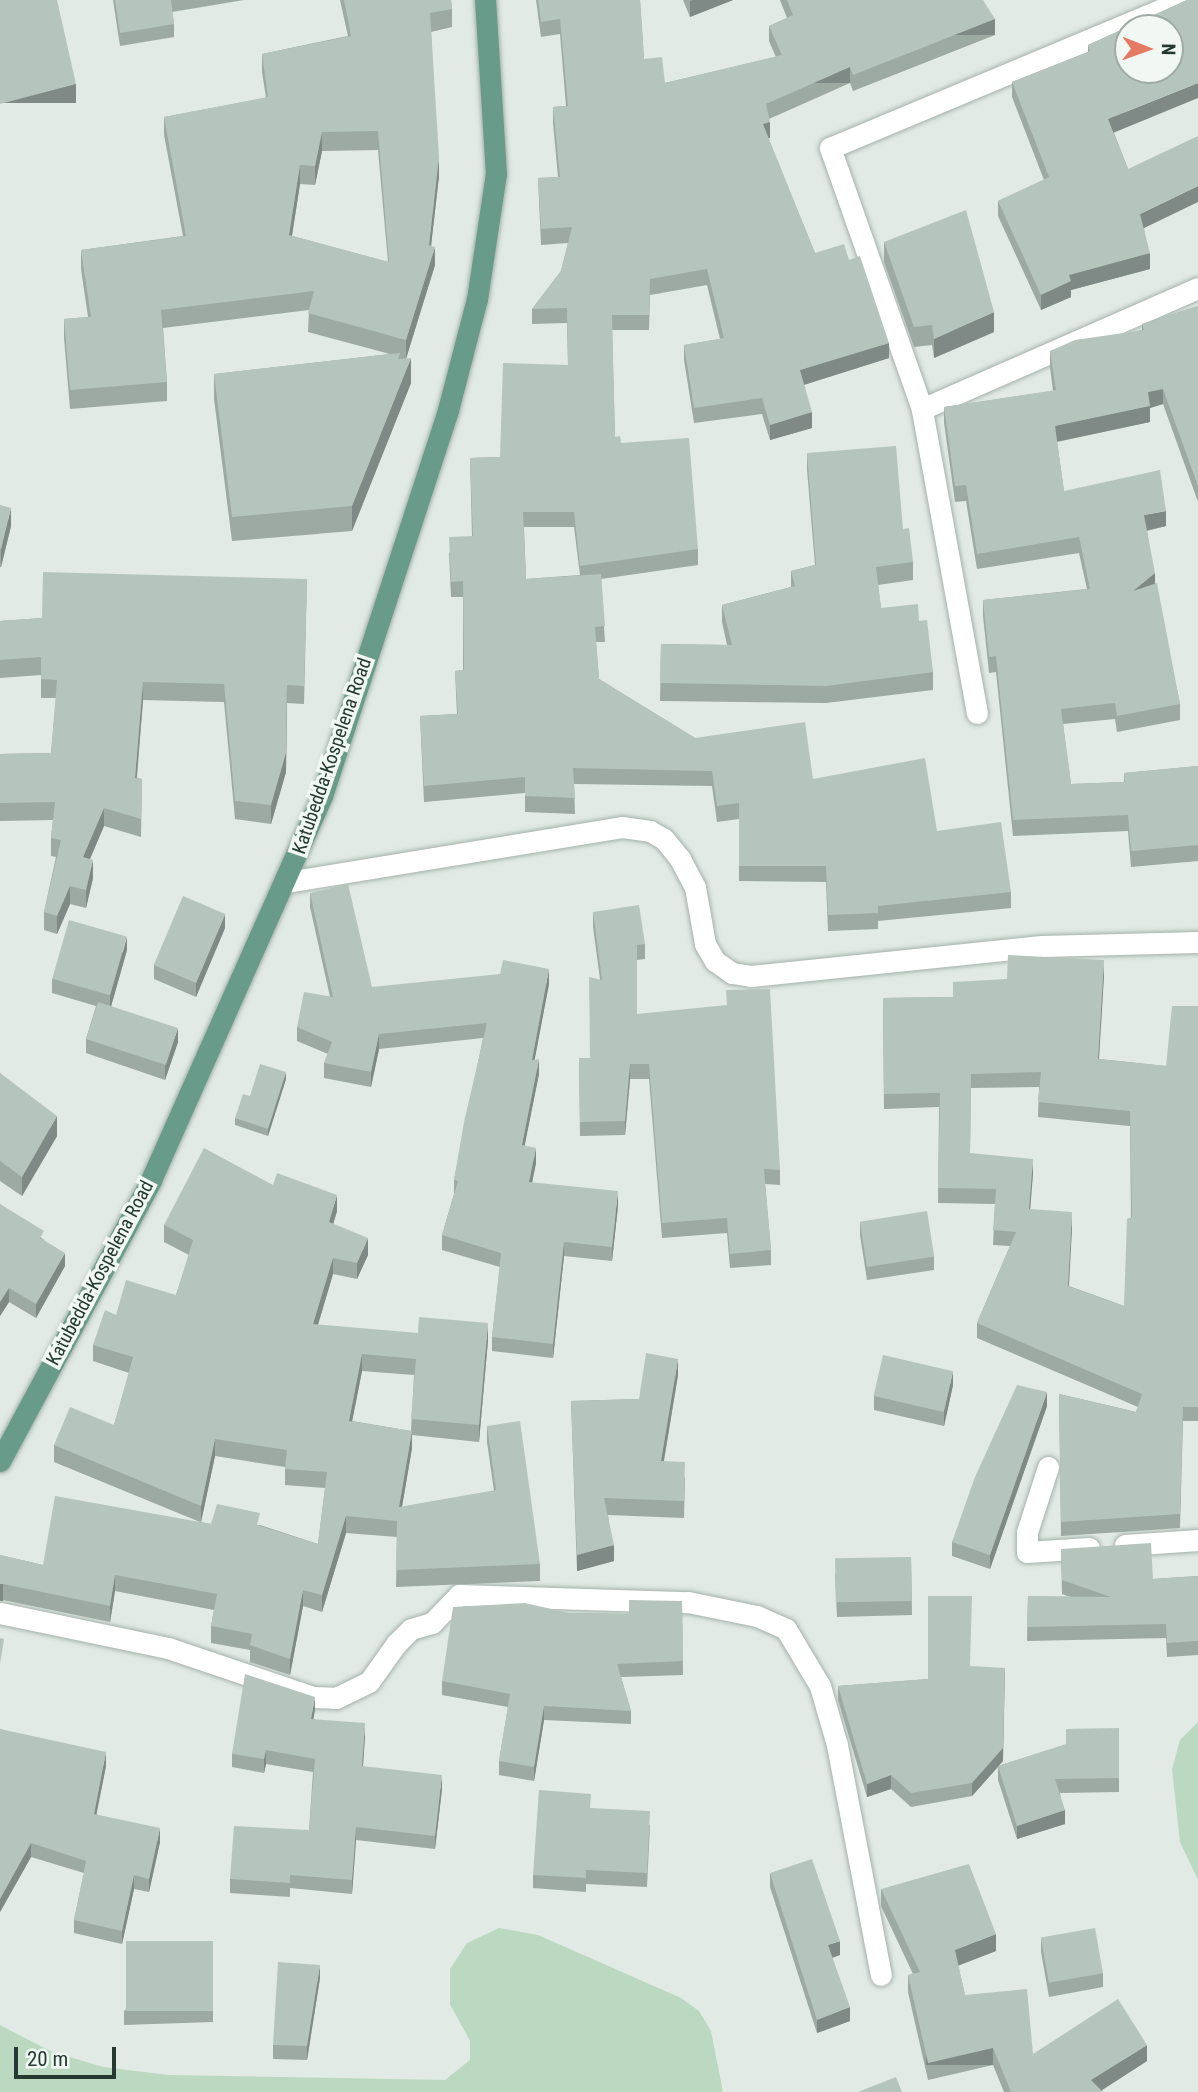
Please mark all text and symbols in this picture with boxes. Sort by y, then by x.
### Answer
north arrow [1114,14,1184,84]
text: N [1157,43,1180,55]
street label: Katubedda-Kospelena Road [288,655,376,857]
street label: Katubedda-Kospelena Road [42,1177,158,1369]
scale bar [18,2032,119,2076]
text: 20 m [27,2047,68,2071]

